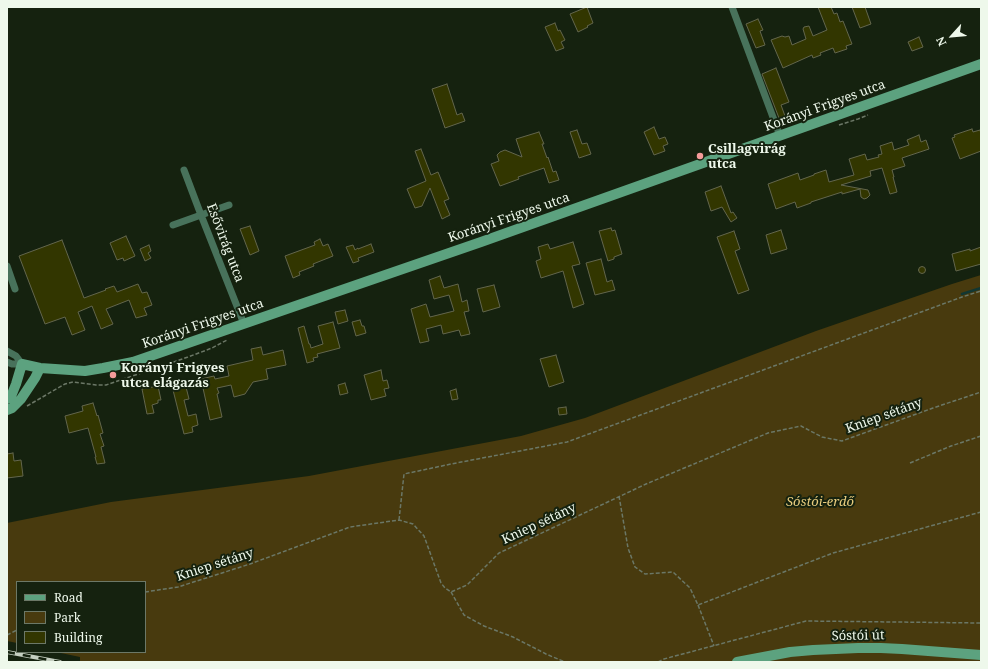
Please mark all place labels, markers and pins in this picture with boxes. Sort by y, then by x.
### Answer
place label: Csillagvirág utca [708,141,786,172]
marker: Csillagvirág utca [695,151,705,161]
place label: Korányi Frigyes utca elágazás [121,360,224,391]
marker: Korányi Frigyes utca elágazás [108,370,118,380]

